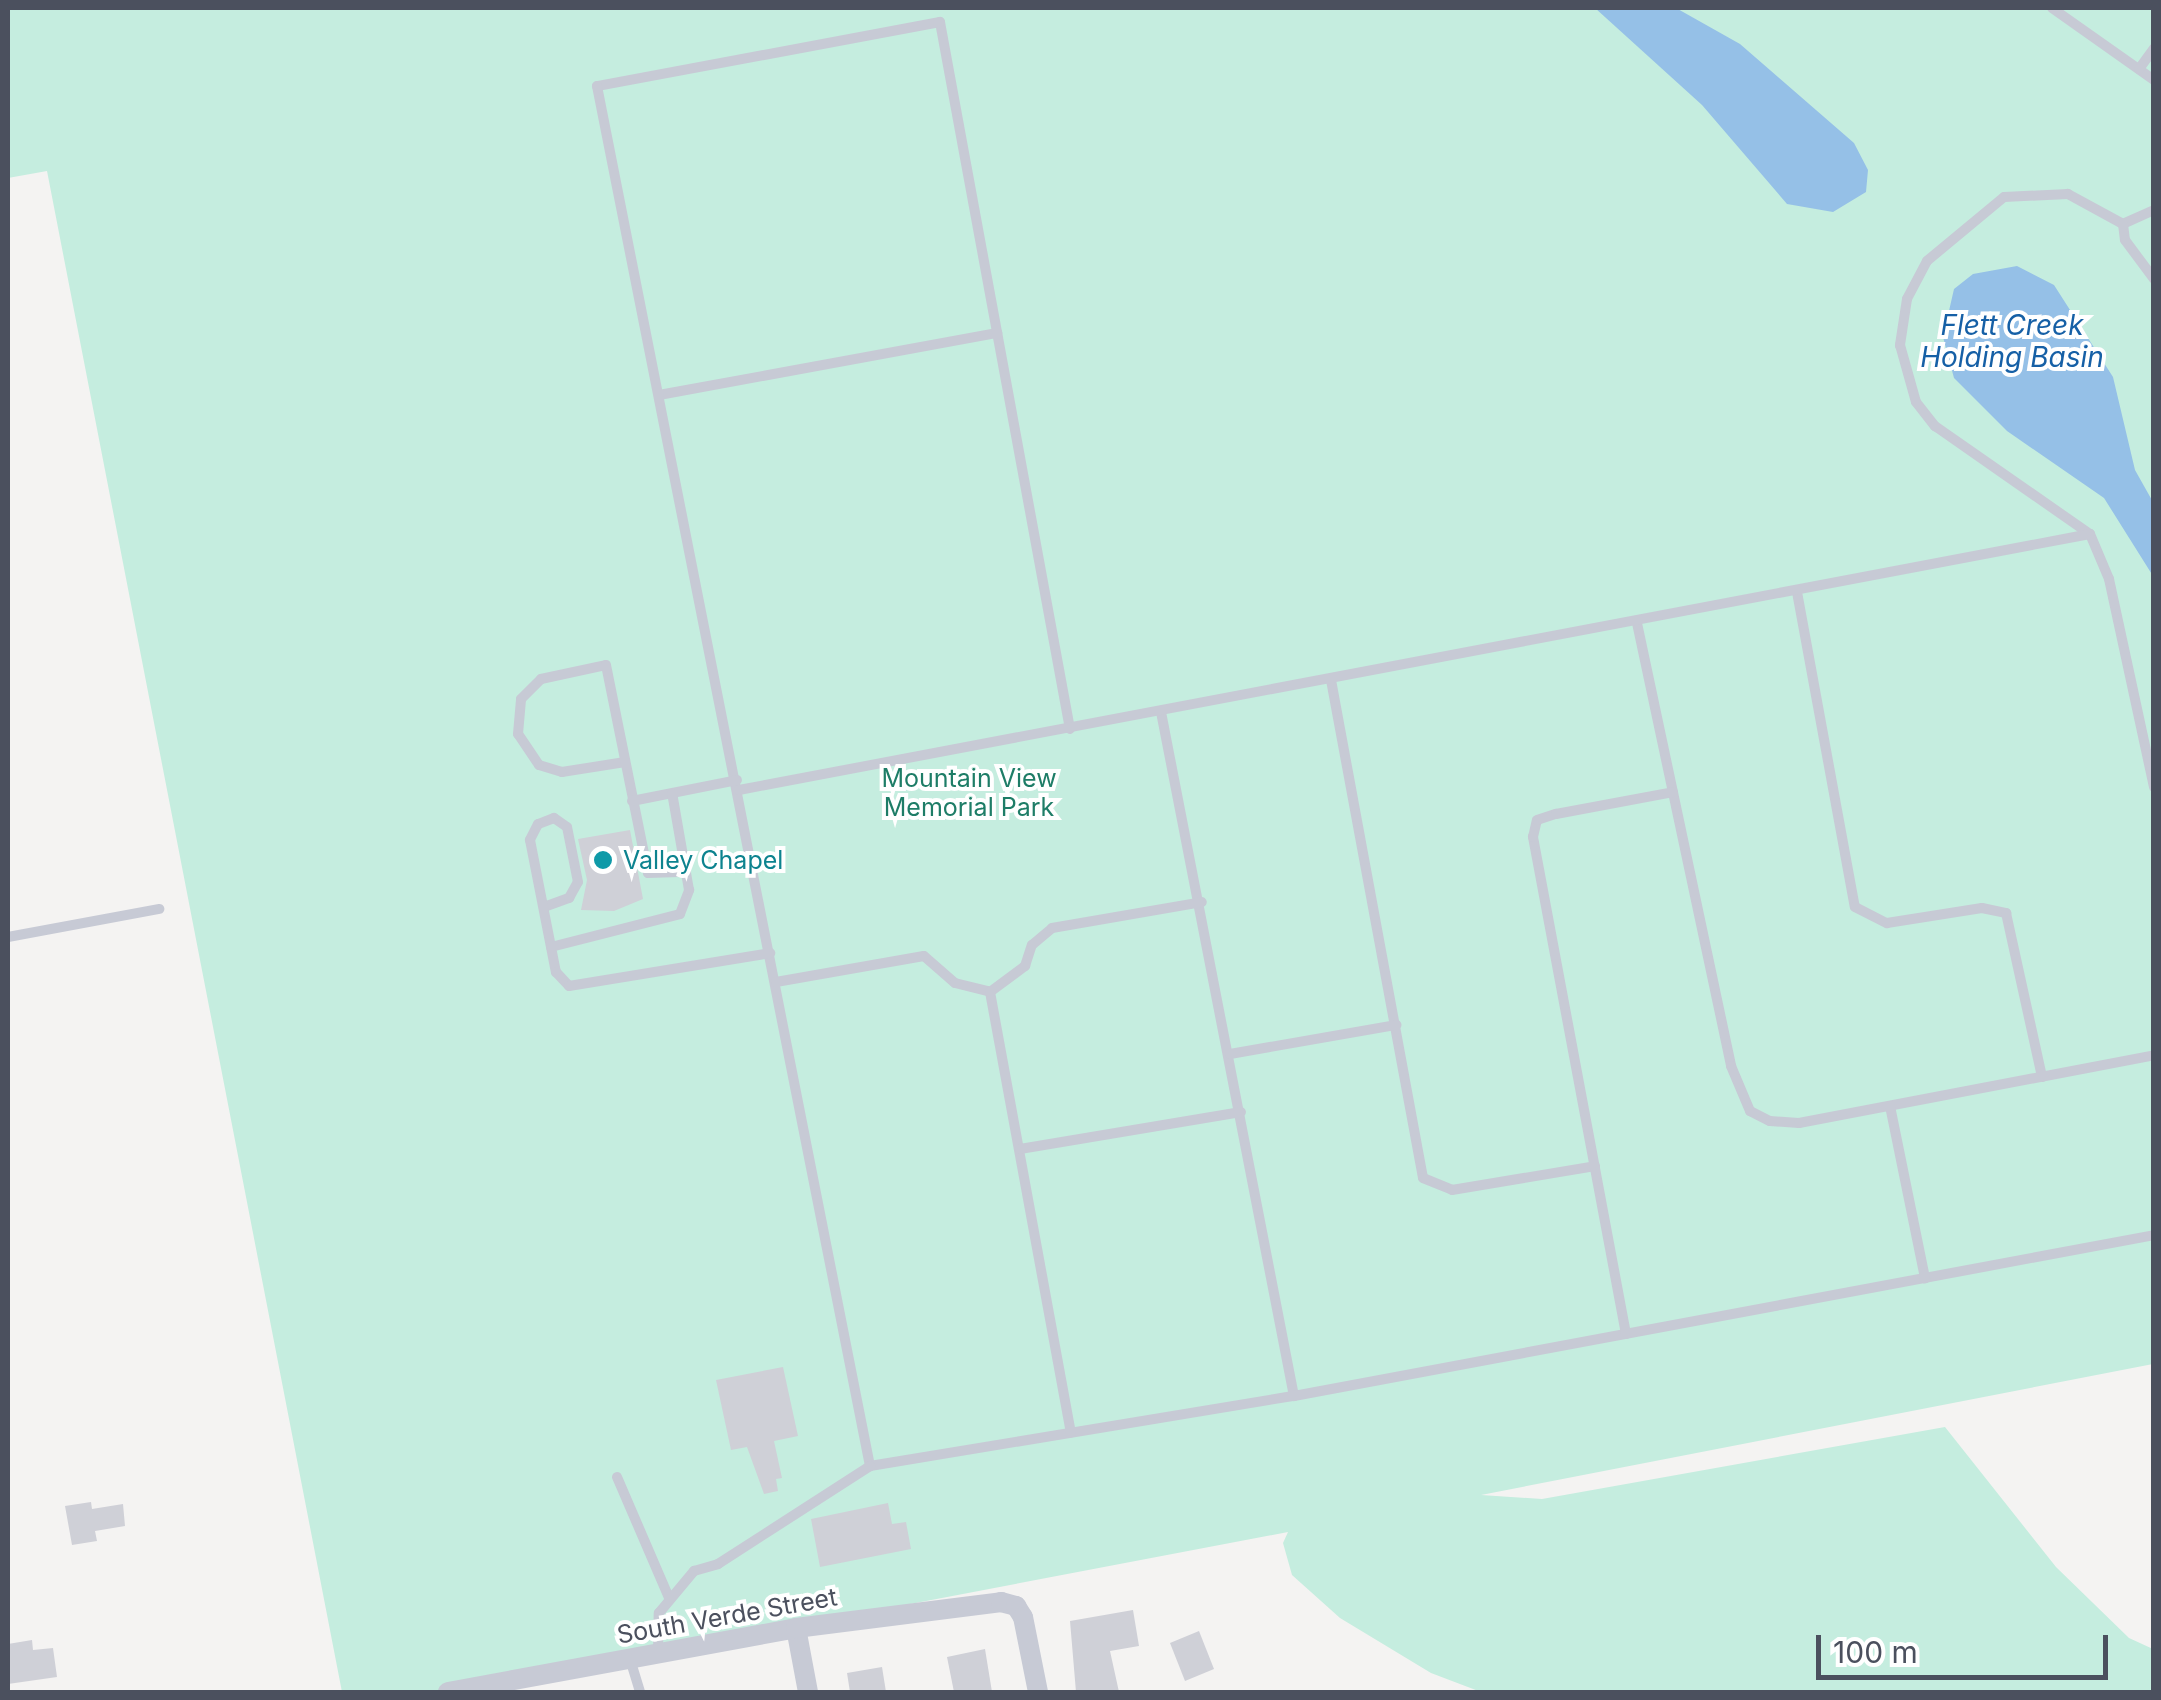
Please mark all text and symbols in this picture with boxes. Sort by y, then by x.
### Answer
water label: Flett Creek Holding Basin [1920,308,2104,374]
park label: Mountain View Memorial Park [881,764,1057,823]
place label: Valley Chapel [623,845,783,875]
marker: Valley Chapel [592,849,614,871]
street label: South Verde Street [615,1582,839,1650]
scale bar [1821,1615,2114,1677]
text: 100 m [1833,1634,1918,1670]

